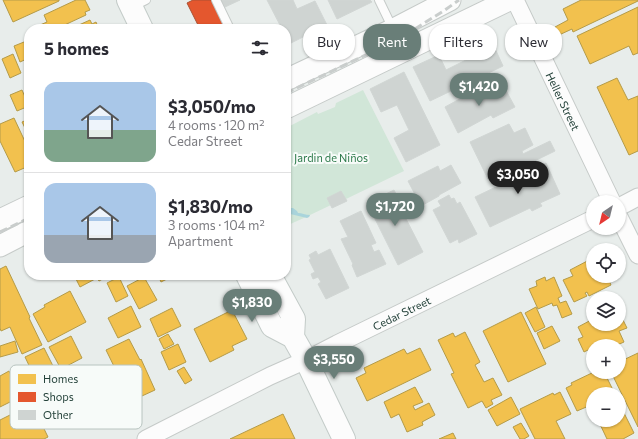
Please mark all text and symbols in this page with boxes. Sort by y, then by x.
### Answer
chip: Buy [303,24,355,60]
chip: Rent [363,24,421,60]
chip: Filters [429,24,497,60]
chip: New [505,24,562,60]
icon: filters [249,37,271,59]
text: 5 homes [44,38,109,59]
street label: Heller Street [544,70,583,133]
pin: $1,420 [446,73,512,107]
text: $1,420 [459,78,499,94]
text: $3,050/mo [168,96,256,117]
icon: home [76,98,124,146]
text: 4 rooms · 120 m² [168,117,264,133]
text: Cedar Street [168,133,243,149]
park label: Jardin de Niños [294,151,368,165]
pin: $3,050 [485,161,551,195]
text: $3,050 [497,166,539,182]
pin: $1,720 [362,193,428,227]
north arrow [586,195,626,235]
map controls [586,195,626,427]
text: $1,830/mo [168,196,253,217]
text: $1,720 [375,198,415,214]
icon: home [76,199,124,247]
text: 3 rooms · 104 m² [168,217,265,233]
text: Apartment [168,233,233,249]
button: locate [586,243,626,283]
pin: $1,830 [219,289,285,323]
button: layers [586,291,626,331]
street label: Cedar Street [370,293,433,332]
text: $1,830 [232,294,272,310]
button: + [586,339,626,379]
pin: $3,550 [301,346,367,380]
text: $3,550 [313,351,355,367]
legend [10,365,142,429]
text: Homes [43,372,78,385]
button: − [586,387,626,427]
text: Shops [43,390,74,403]
text: Other [43,408,74,421]

